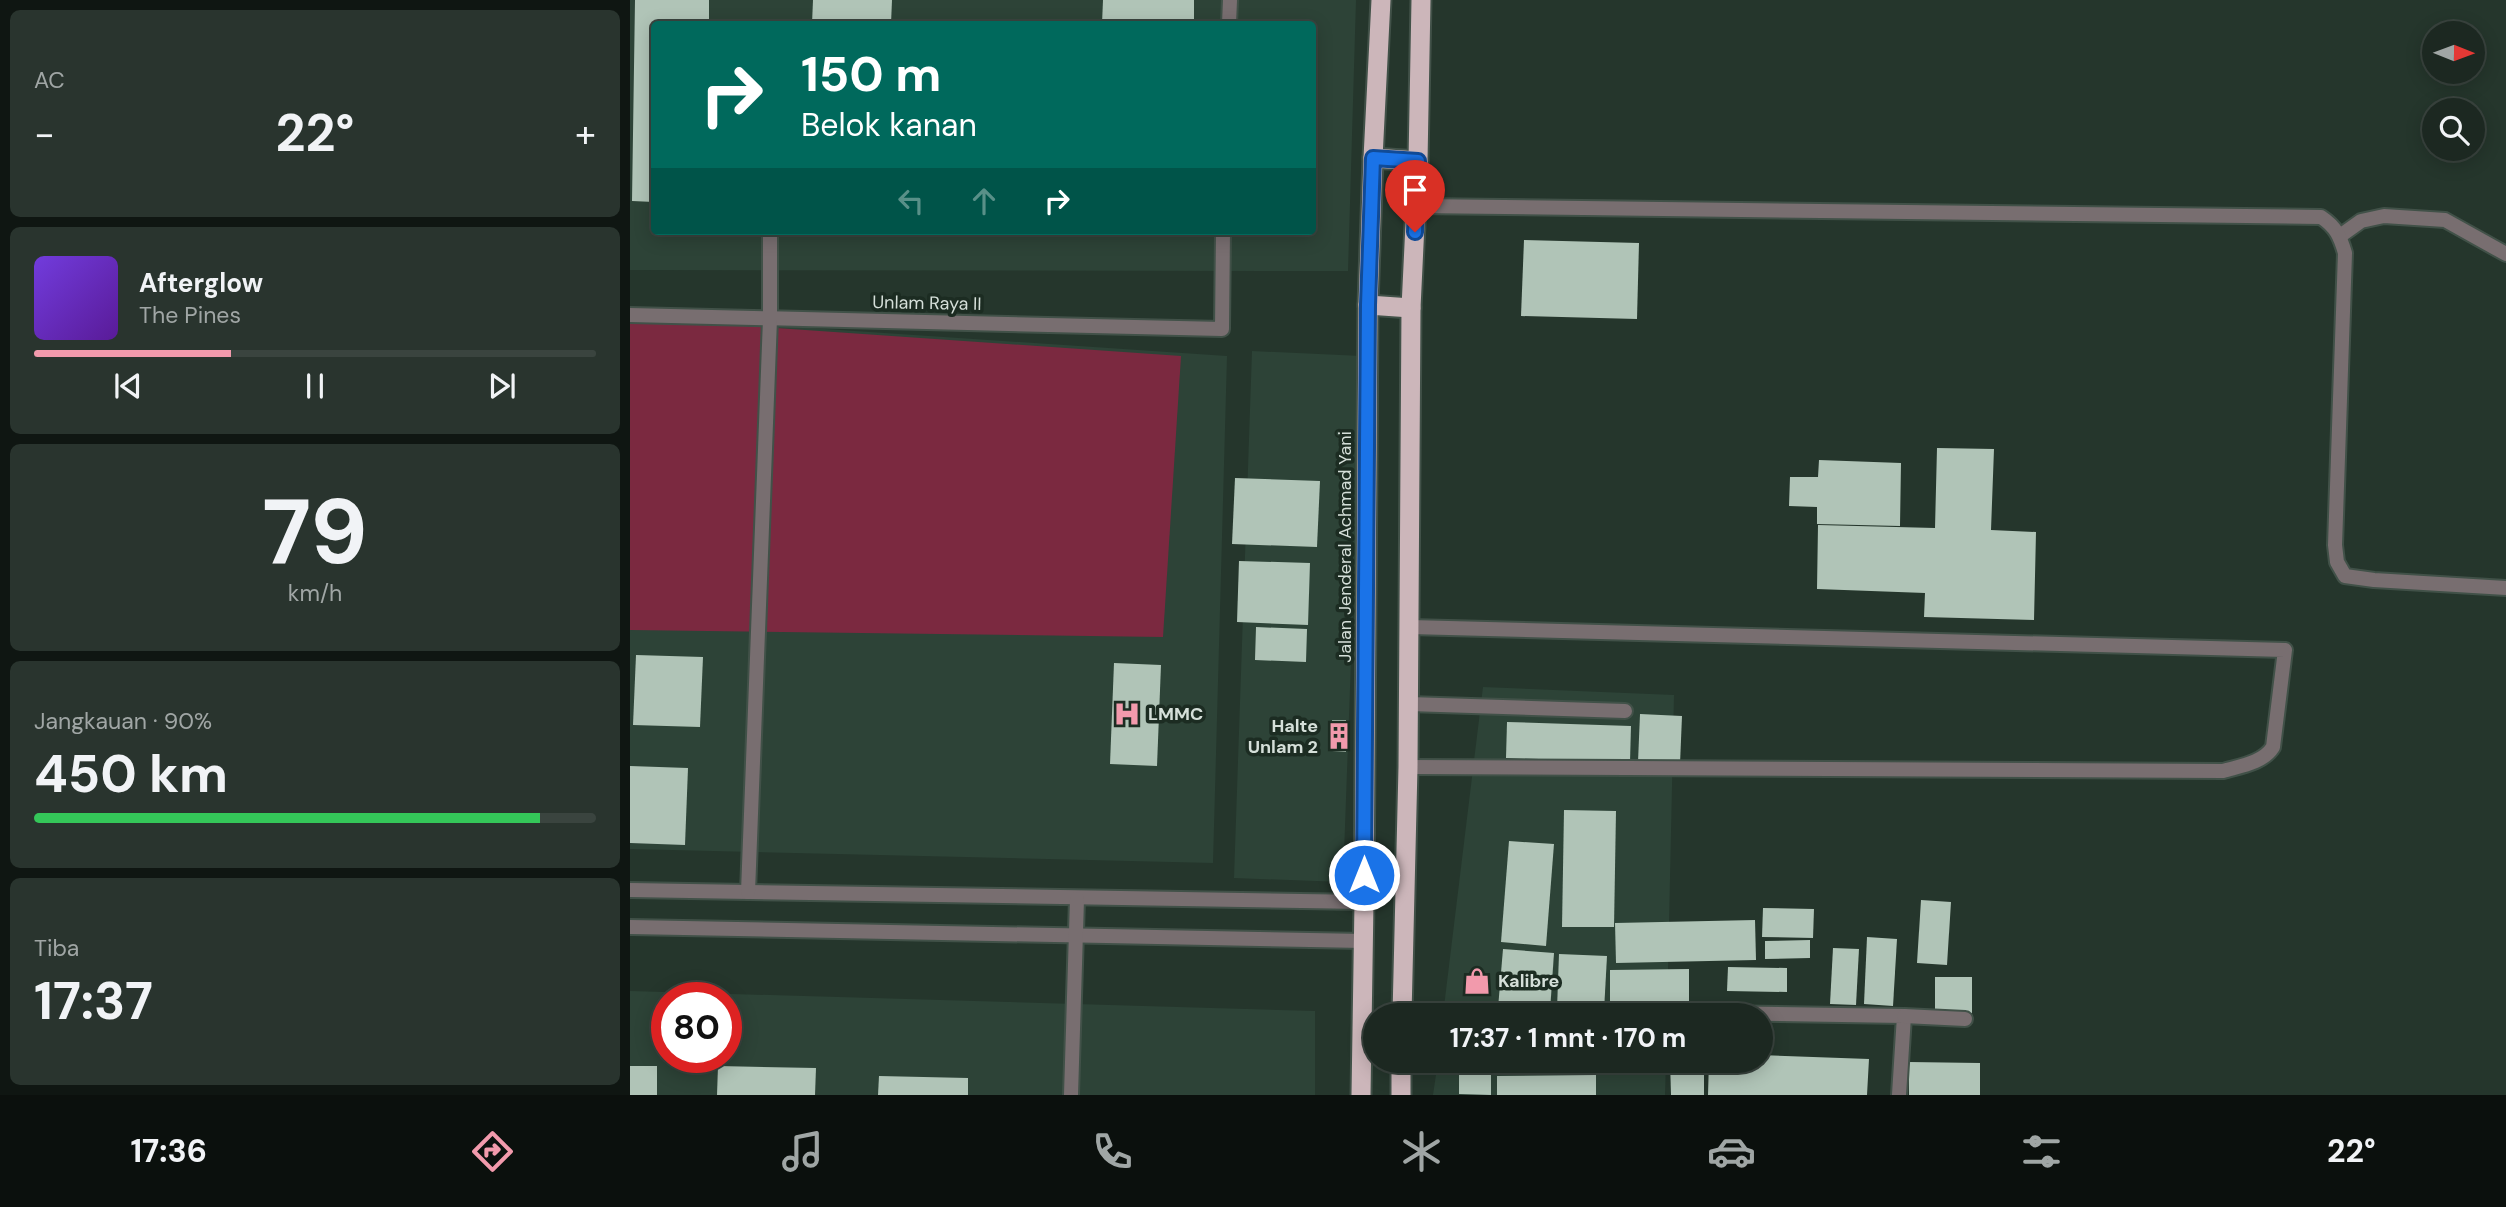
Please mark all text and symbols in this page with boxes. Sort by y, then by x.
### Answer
north arrow [2422,21,2485,84]
map controls [2422,21,2485,161]
text: 150 m [801,42,941,106]
icon: right [686,49,777,140]
text: AC [34,65,65,95]
button: search [2422,98,2485,161]
text: 22° [276,99,354,167]
text: Belok kanan [801,104,977,146]
text: − [34,109,55,159]
text: + [575,109,596,159]
pin [1385,160,1445,232]
icon: arrive [1396,171,1434,209]
icon: left [892,182,930,220]
icon: ahead [965,182,1003,220]
icon: right [1038,182,1076,220]
text: Afterglow [139,266,263,300]
street label: Unlam Raya II [872,290,982,316]
text: The Pines [139,300,241,330]
icon: previous [109,367,147,405]
icon: pause [296,367,334,405]
icon: next [483,367,521,405]
street label: Jalan Jenderal Achmad Yani [1333,431,1357,663]
text: 79 [262,473,368,591]
text: km/h [288,578,342,608]
hospital icon: LMMC [1112,699,1142,729]
place label: LMMC [1148,702,1203,726]
text: Jangkauan · 90% [34,706,212,736]
place label: Halte Unlam 2 [1248,714,1318,759]
building icon: Halte Unlam 2 [1324,721,1354,751]
text: 450 km [34,740,228,808]
position arrow [1327,838,1401,912]
text: Tiba [34,933,79,963]
shop icon: Kalibre [1462,966,1492,996]
text: 17:37 [34,967,153,1035]
place label: Kalibre [1498,969,1559,993]
speed limit sign: 80 [651,982,742,1073]
text: 17:37 · 1 mnt · 170 m [1450,1021,1686,1055]
icon: directions [468,1127,517,1176]
icon: music [778,1127,827,1176]
icon: phone [1088,1127,1137,1176]
icon: climate [1397,1127,1446,1176]
icon: car [1707,1127,1756,1176]
icon: filters [2017,1127,2066,1176]
text: 17:36 [130,1130,207,1172]
text: 22° [2327,1130,2376,1172]

